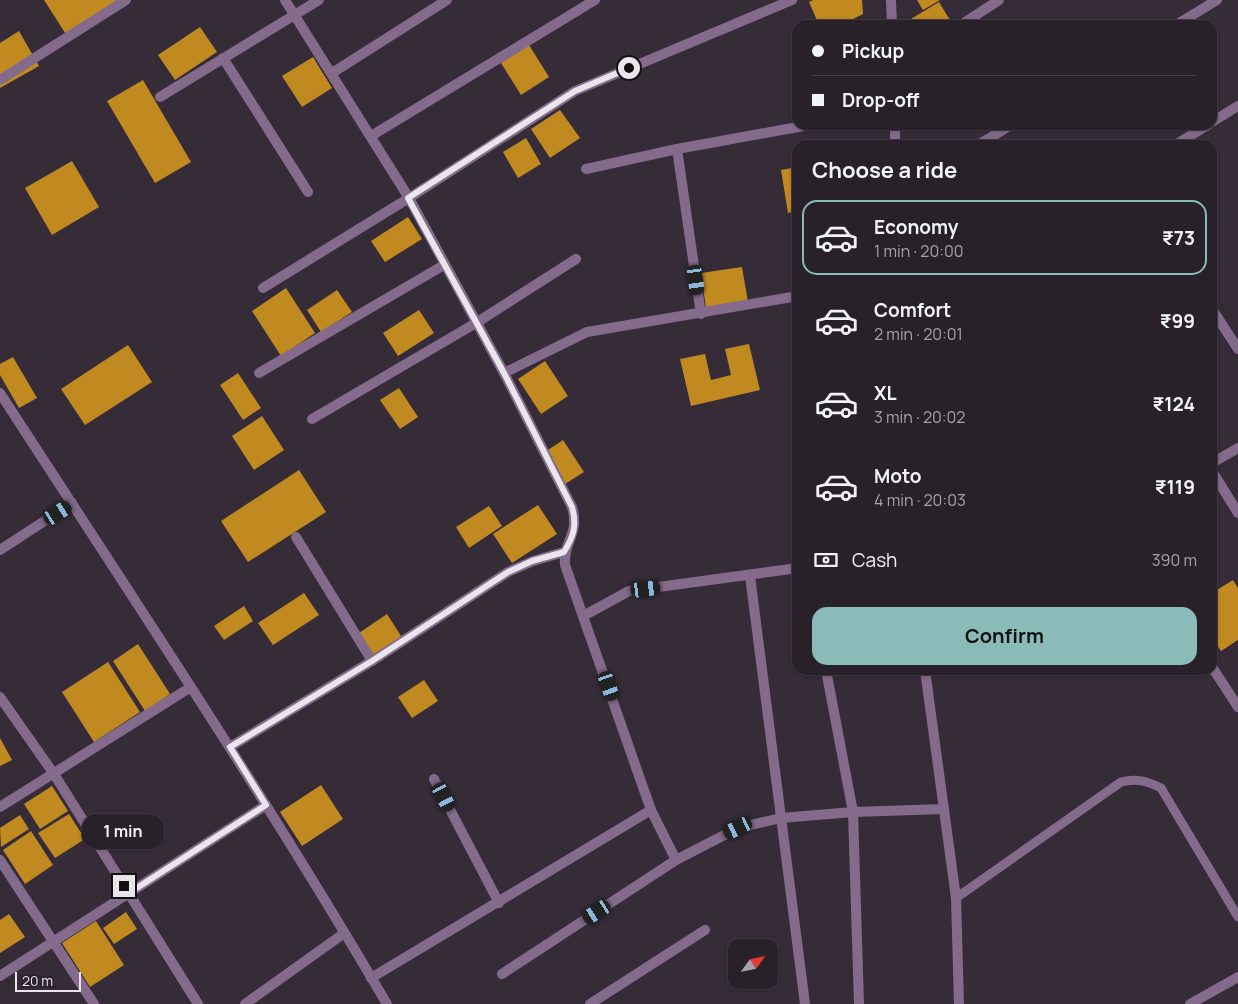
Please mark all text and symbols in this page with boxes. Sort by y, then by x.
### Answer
text: Pickup [842,38,904,64]
route start [618,57,640,79]
text: Drop-off [842,87,919,113]
text: Choose a ride [812,155,957,185]
text: Economy [874,214,958,240]
icon: car [814,215,859,260]
text: ₹73 [1162,225,1195,251]
text: 1 min · 20:00 [874,240,963,262]
car [686,264,705,296]
text: Comfort [874,297,951,323]
icon: car [814,298,859,343]
text: ₹99 [1160,308,1195,334]
text: 2 min · 20:01 [874,323,963,345]
text: XL [874,380,897,406]
icon: car [814,381,859,426]
text: ₹124 [1152,391,1195,417]
text: 3 min · 20:02 [874,406,965,428]
text: Moto [874,463,921,489]
icon: car [814,464,859,509]
text: ₹119 [1155,474,1195,500]
text: 4 min · 20:03 [874,489,966,511]
car [41,499,74,527]
icon: cash [812,546,840,574]
text: Cash [852,547,897,573]
text: 390 m [1152,549,1197,571]
car [630,580,661,598]
button: Confirm [812,607,1197,665]
car [597,669,620,703]
car [430,780,457,814]
callout: 1 min [83,814,165,848]
car [721,815,754,841]
text: 1 min [103,820,143,842]
route end [113,875,135,897]
car [580,898,613,926]
north arrow [728,939,778,989]
map controls [728,939,778,989]
scale bar [15,969,81,992]
text: 20 m [22,971,53,990]

